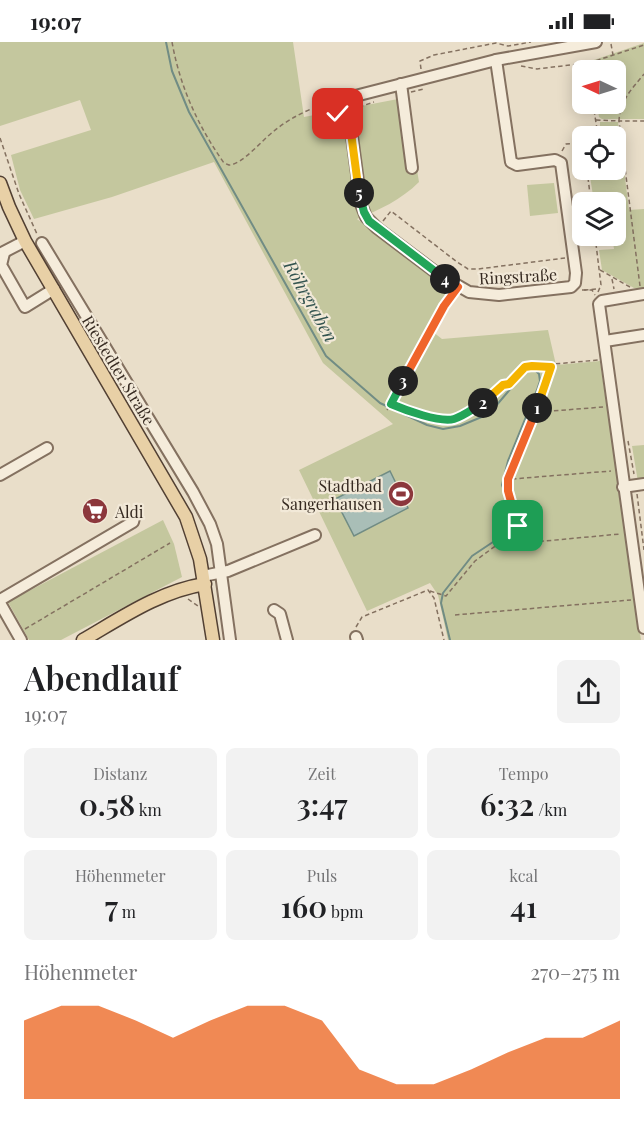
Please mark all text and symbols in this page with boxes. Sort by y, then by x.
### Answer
text: 19:07 [30,6,81,36]
north arrow [572,60,626,114]
map controls [572,60,626,246]
pin [312,88,363,139]
icon: check [321,97,354,130]
button: locate [572,126,626,180]
pin: 5 [344,178,374,208]
text: 5 [355,182,363,203]
button: layers [572,192,626,246]
water label: Röhrgraben [278,255,343,346]
street label: Ringstraße [478,263,558,289]
pin: 4 [430,264,460,294]
text: 4 [441,268,449,289]
street label: Riestedter Straße [78,311,160,429]
pin: 3 [388,366,418,396]
text: 3 [399,370,407,391]
pin: 2 [468,388,498,418]
text: 2 [479,392,487,413]
pin: 1 [522,393,552,423]
text: 1 [534,397,540,418]
place label: Stadtbad Sangerhausen [281,475,382,514]
sports icon: Stadtbad Sangerhausen [386,479,416,509]
supermarket icon: Aldi [80,496,110,526]
pin [492,500,543,551]
place label: Aldi [114,501,144,522]
icon: arrive [501,509,534,542]
text: Abendlauf [24,655,179,699]
button: share [557,660,620,723]
text: 19:07 [24,700,67,727]
text: Distanz [93,763,147,784]
text: Zeit [308,763,336,784]
text: Tempo [499,763,548,784]
text: 0.58 [79,784,135,824]
text: 3:47 [296,784,347,824]
text: 6:32 [480,784,534,824]
text: km [135,799,162,820]
text: /km [534,799,567,820]
text: Höhenmeter [75,865,166,886]
text: Puls [307,865,337,886]
text: kcal [509,865,538,886]
text: 7 [105,886,118,926]
text: 160 [280,886,327,926]
text: 41 [510,886,537,926]
text: m [118,901,136,922]
text: bpm [327,901,364,922]
text: Höhenmeter [24,958,137,985]
text: 270–275 m [530,958,620,985]

